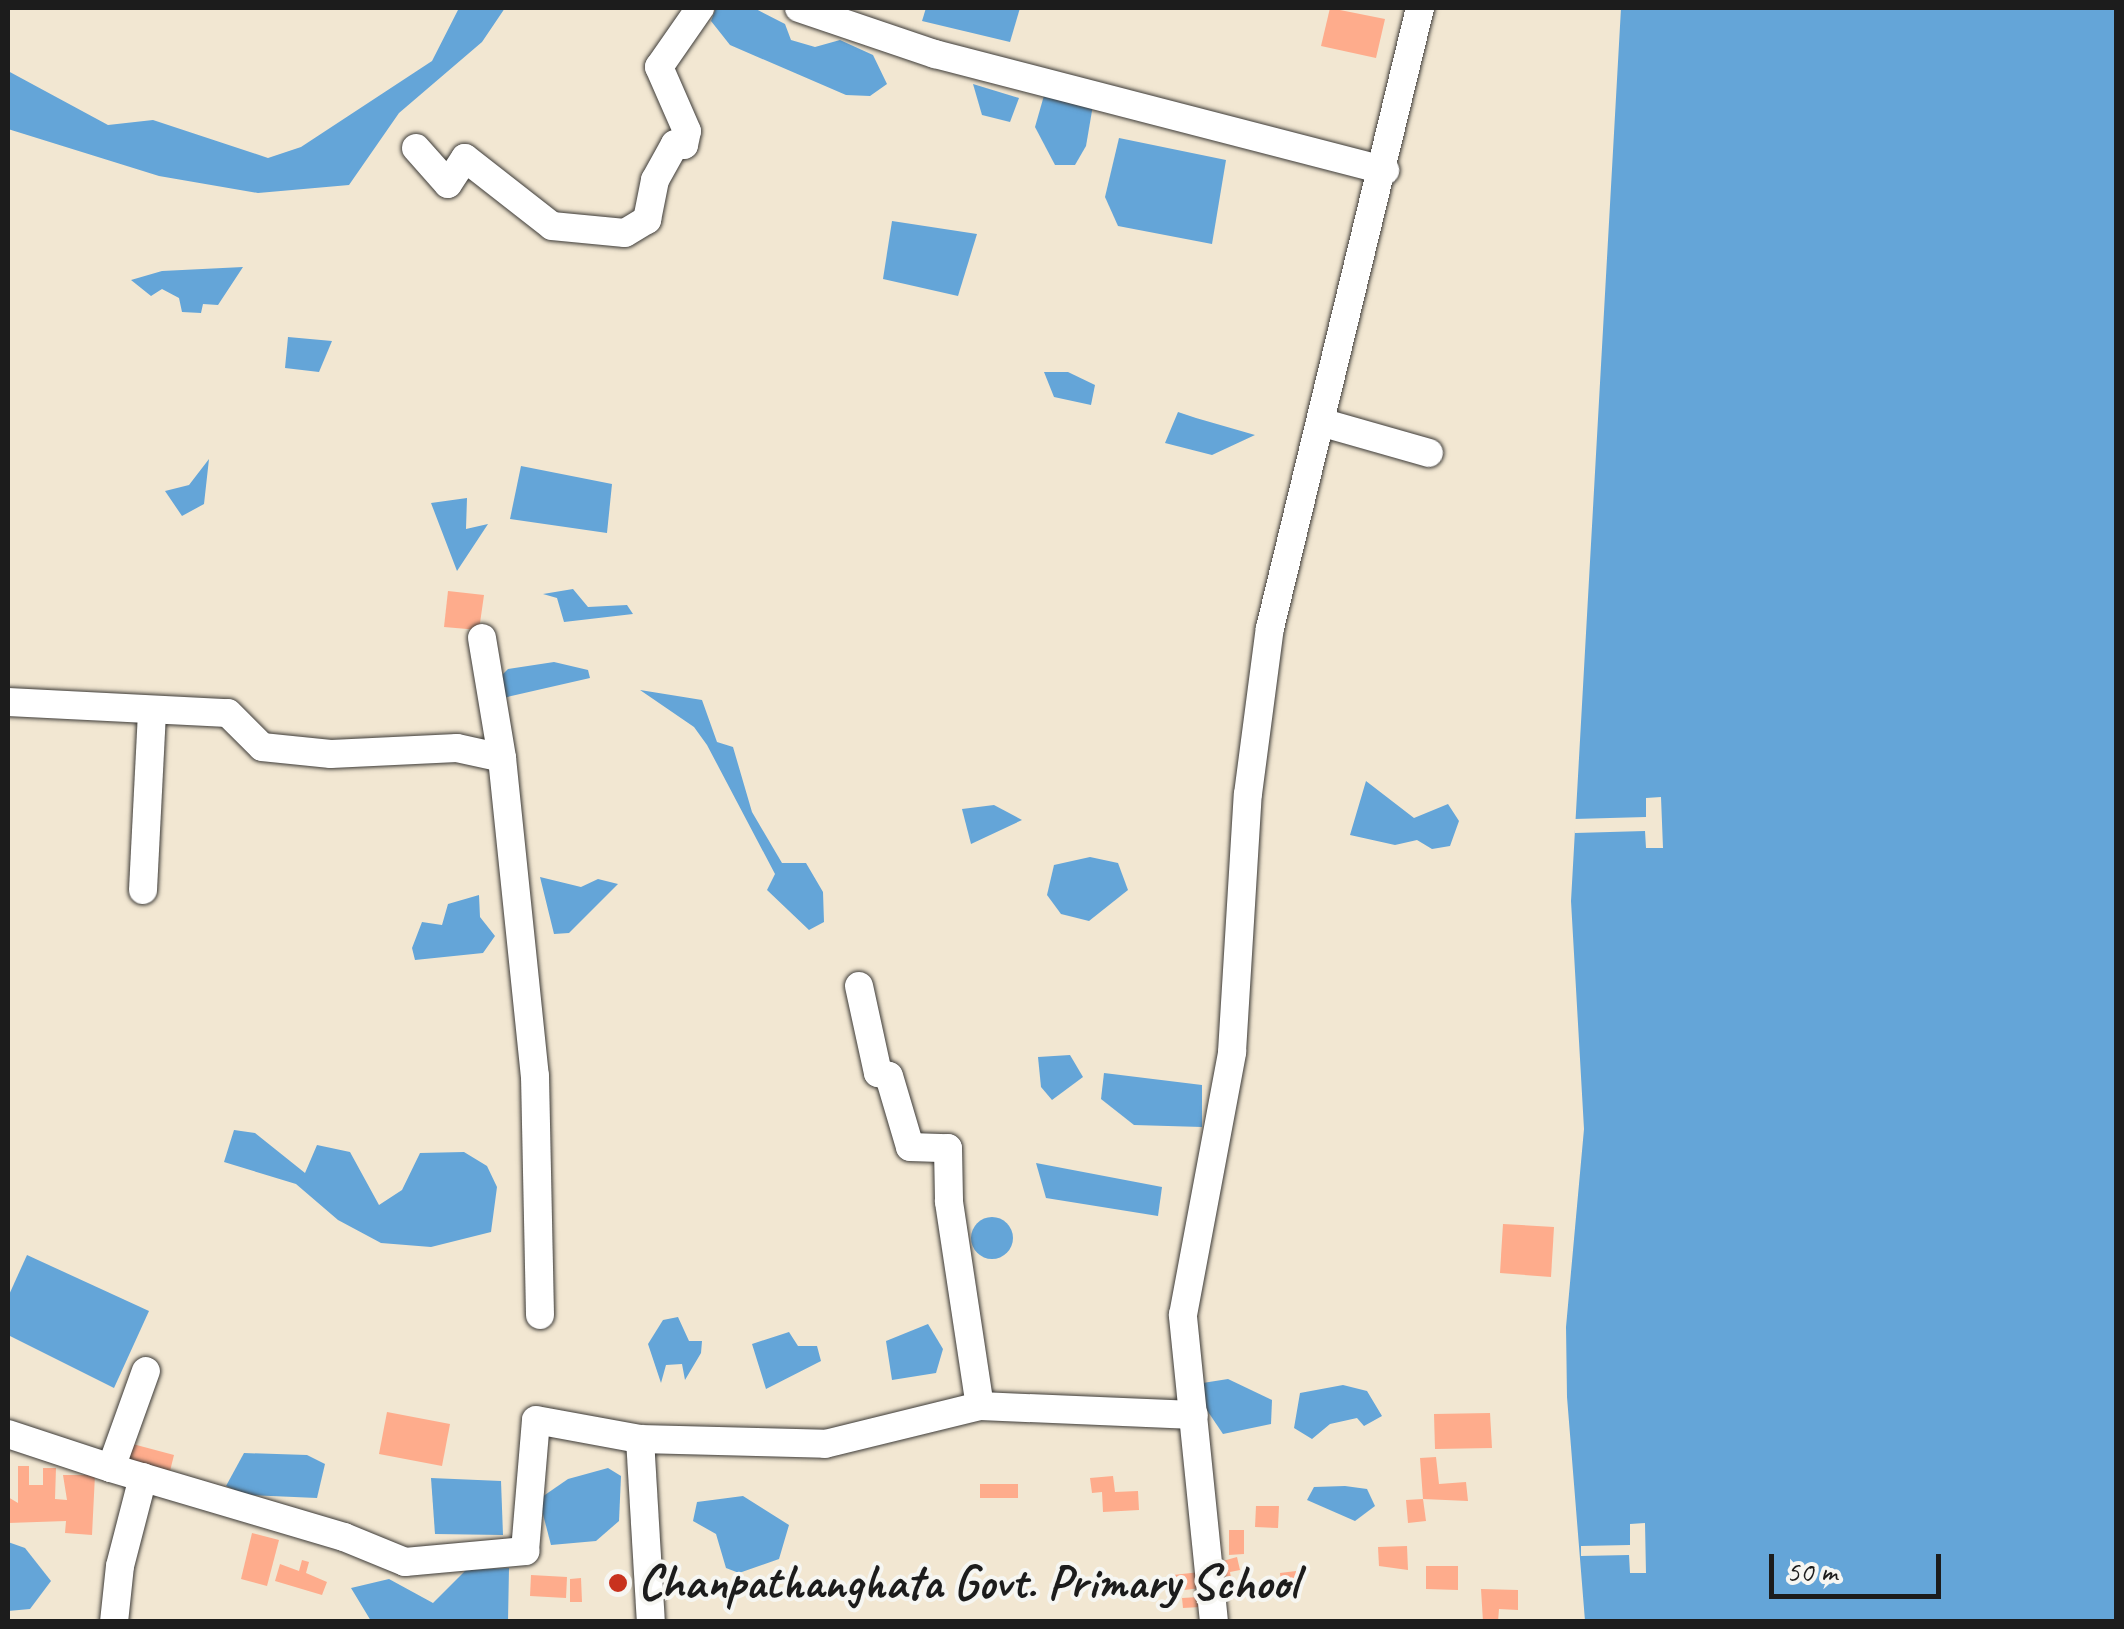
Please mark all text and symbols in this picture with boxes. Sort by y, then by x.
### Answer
scale bar [1774,1534,1946,1596]
text: 50 m [1786,1552,1837,1590]
place label: Chanpathanghata Govt. Primary School [638,1554,1297,1612]
marker: Chanpathanghata Govt. Primary School [607,1572,629,1594]

